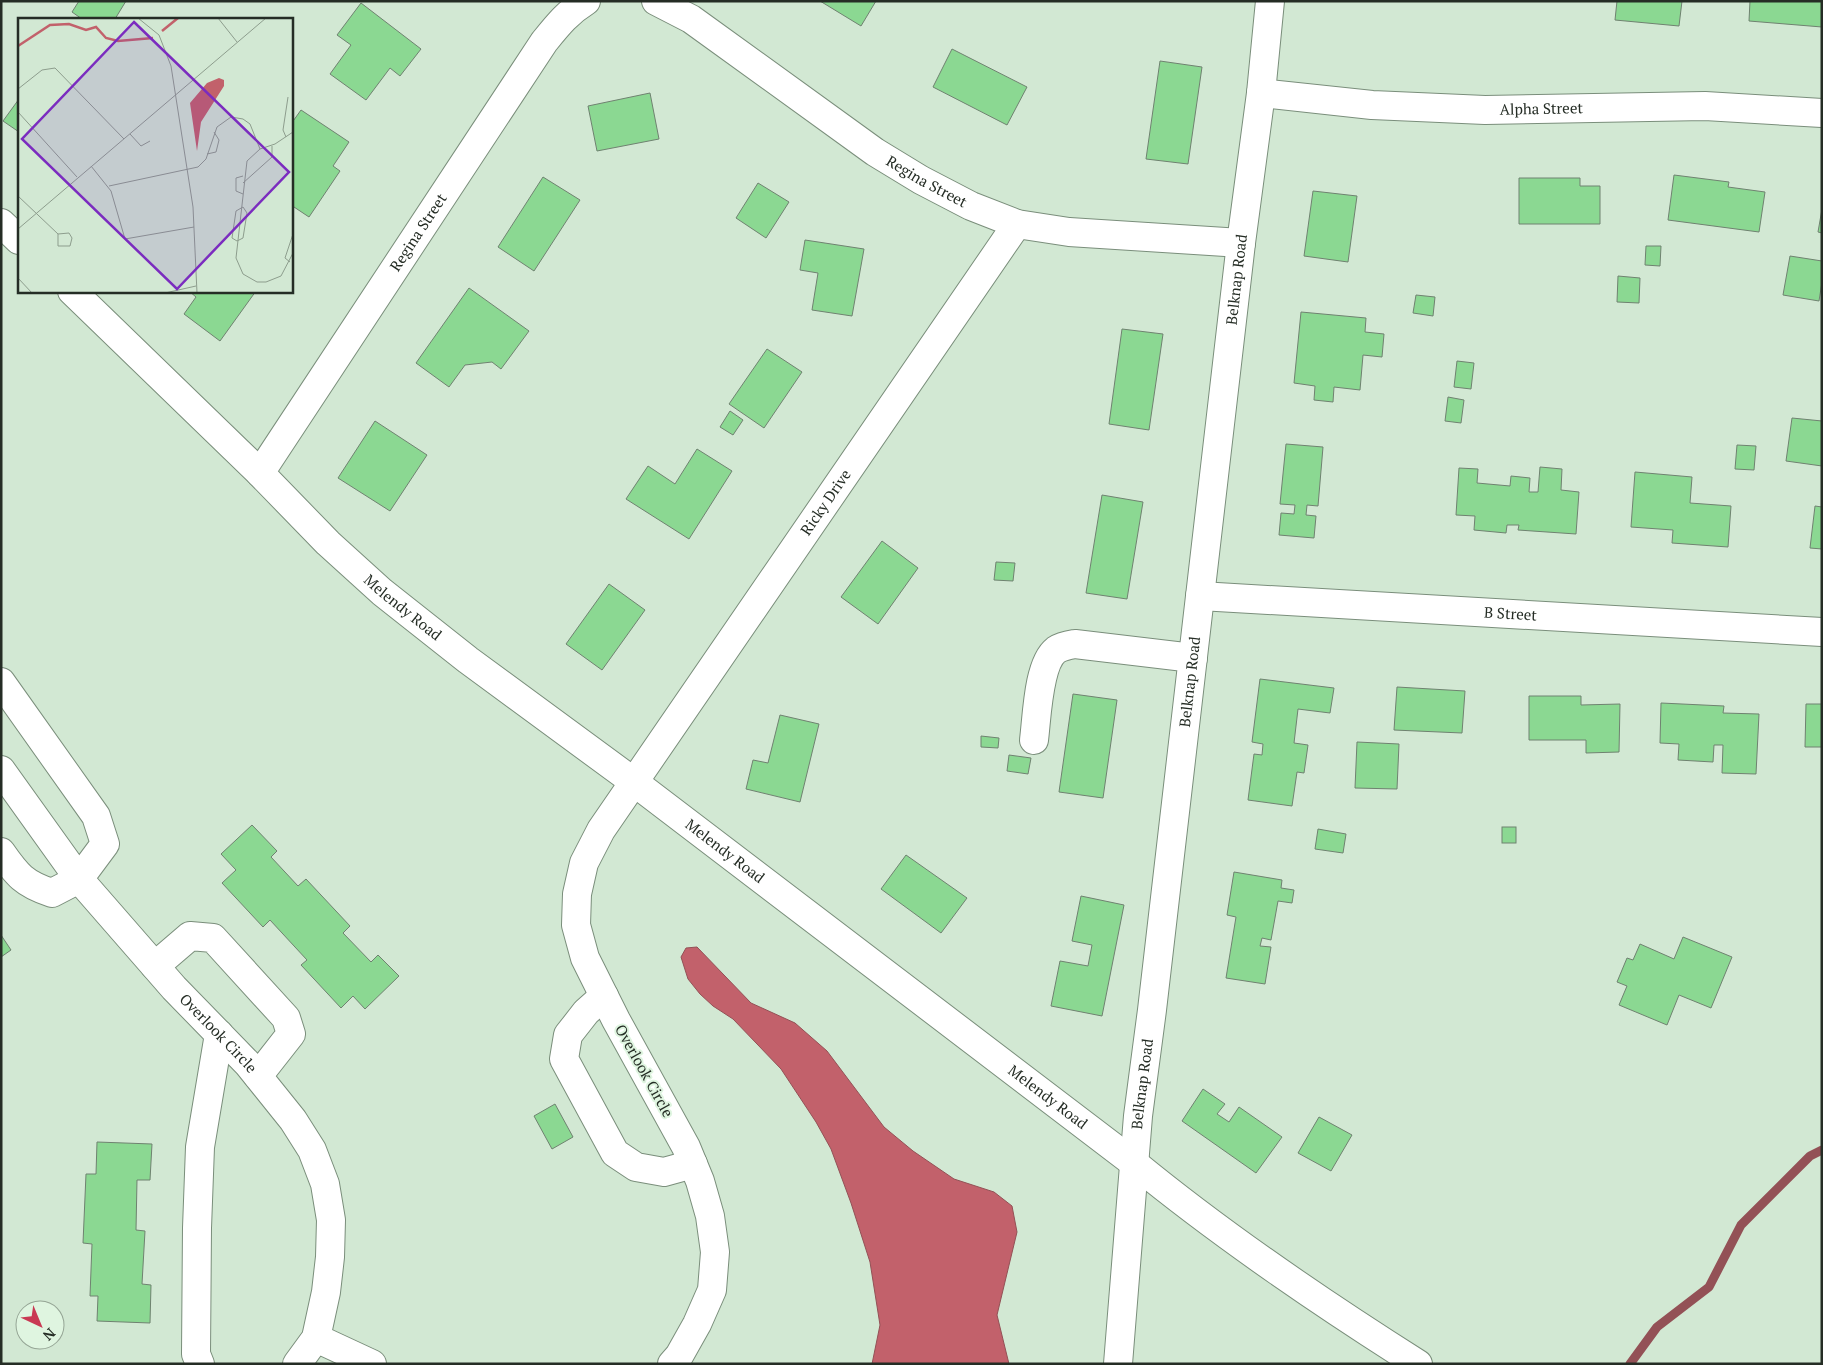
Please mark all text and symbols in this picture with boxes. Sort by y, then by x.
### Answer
inset map [18,18,292,292]
street label: Alpha Street [1499,97,1583,119]
street label: Regina Street [883,150,971,211]
street label: Regina Street [385,189,451,275]
street label: Belknap Road [1221,233,1251,326]
street label: Ricky Drive [795,465,855,539]
street label: Melendy Road [360,569,446,644]
street label: B Street [1484,601,1538,625]
street label: Belknap Road [1174,635,1204,728]
street label: Melendy Road [682,814,769,887]
street label: Overlook Circle [176,989,262,1077]
street label: Overlook Circle [611,1021,679,1121]
street label: Belknap Road [1126,1037,1157,1130]
street label: Melendy Road [1005,1060,1092,1133]
north arrow [15,1300,65,1350]
text: N [39,1324,60,1345]

